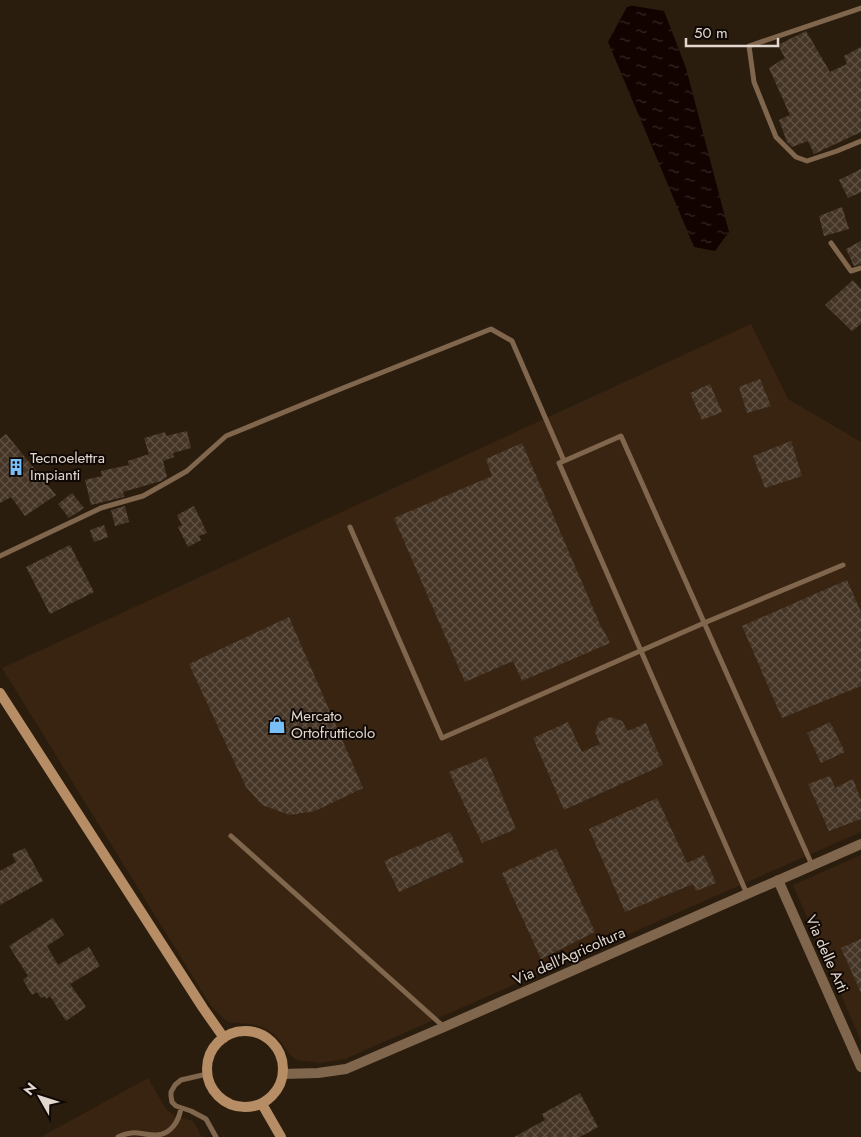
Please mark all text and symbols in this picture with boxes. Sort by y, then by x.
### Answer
scale bar [686,15,778,47]
text: 50 m [694,22,728,44]
place label: Tecnoelettra Impianti [30,447,105,486]
building icon: Tecnoelettra Impianti [6,457,26,477]
place label: Mercato Ortofrutticolo [291,705,375,744]
shop icon: Mercato Ortofrutticolo [267,715,287,735]
street label: Via delle Arti [800,911,854,997]
street label: Via dell'Agricoltura [509,921,629,991]
north arrow [15,1072,65,1122]
text: N [19,1078,41,1099]

